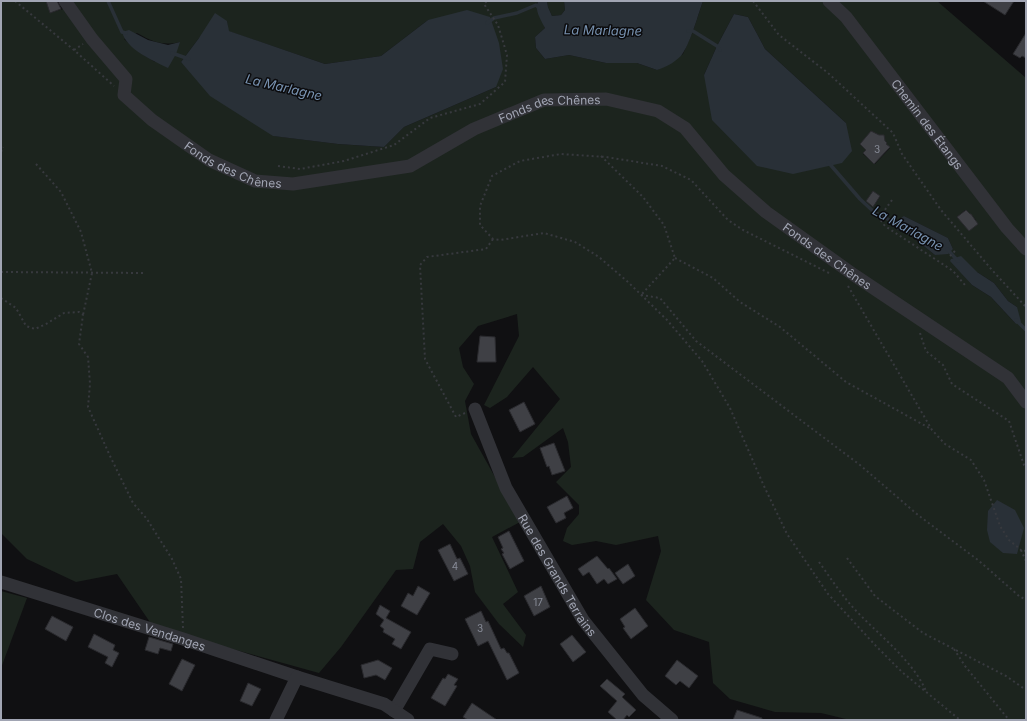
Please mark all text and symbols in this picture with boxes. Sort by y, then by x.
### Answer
water label: La Marlagne [564,21,642,39]
water label: La Marlagne [244,70,324,104]
street label: Chemin des Étangs [888,76,967,172]
street label: Fonds des Chênes [496,92,601,126]
street label: Fonds des Chênes [182,138,282,191]
house number: 3 [874,143,880,155]
water label: La Marlagne [870,202,946,254]
street label: Fonds des Chênes [780,219,875,292]
street label: Rue des Grands Terrains [515,511,600,639]
house number: 4 [452,560,458,572]
house number: 17 [533,596,543,608]
street label: Clos des Vendanges [92,604,208,654]
house number: 3 [477,622,483,634]

